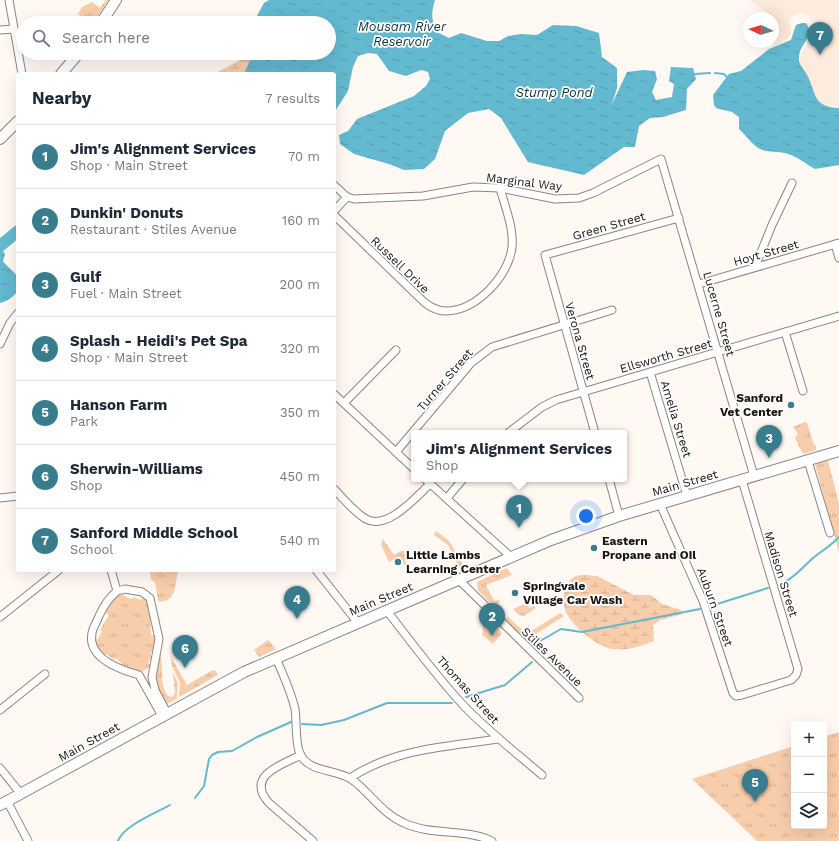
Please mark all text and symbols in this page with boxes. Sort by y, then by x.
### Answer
north arrow [743,12,779,48]
search box [16,16,336,60]
water label: Mousam River Reservoir [358,19,447,49]
pin: 7 [807,22,833,55]
icon: search [30,27,52,49]
text: Search here [62,29,150,47]
water label: Stump Pond [515,85,594,100]
text: Nearby [32,88,91,108]
text: 7 results [265,91,320,106]
text: Jim's Alignment Services [70,140,256,158]
text: 1 [42,149,48,164]
text: 70 m [288,149,320,164]
text: Shop · Main Street [70,158,188,173]
street label: Marginal Way [485,170,563,194]
text: Dunkin' Donuts [70,204,183,222]
street label: Green Street [571,209,647,243]
text: 2 [41,213,49,228]
text: 160 m [282,213,320,228]
text: Restaurant · Stiles Avenue [70,222,237,237]
street label: Russell Drive [368,234,432,296]
street label: Hoyt Street [732,237,800,269]
text: Gulf [70,268,101,286]
street label: Lucerne Street [700,270,738,358]
text: 3 [41,277,49,292]
text: 200 m [279,277,320,292]
text: Fuel · Main Street [70,286,182,301]
street label: Verona Street [562,301,598,381]
text: Splash - Heidi's Pet Spa [70,332,248,350]
street label: Ellsworth Street [618,336,714,376]
text: 4 [41,341,49,356]
text: 320 m [280,341,320,356]
street label: Turner Street [414,346,476,414]
text: Shop · Main Street [70,350,188,365]
street label: Amelia Street [658,379,694,459]
place label: Sanford Vet Center [720,391,784,419]
text: Hanson Farm [70,396,167,414]
marker: Sanford Vet Center [786,400,796,410]
text: 5 [41,405,49,420]
text: 350 m [280,405,320,420]
text: Park [70,414,98,429]
pin: 3 [756,425,782,458]
popup [411,430,627,482]
text: Jim's Alignment Services [426,440,612,458]
text: Shop [426,458,458,473]
text: Sherwin-Williams [70,460,203,478]
street label: Main Street [650,467,720,499]
text: 6 [41,469,49,484]
text: 450 m [280,469,320,484]
text: Shop [70,478,102,493]
pin: 1 [506,495,532,528]
your location [576,506,596,526]
text: Sanford Middle School [70,524,238,542]
street label: Madison Street [761,529,801,619]
text: 7 [41,533,49,548]
text: 540 m [280,533,320,548]
place label: Eastern Propane and Oil [602,534,696,562]
text: School [70,542,113,557]
marker: Eastern Propane and Oil [589,543,599,553]
place label: Little Lambs Learning Center [406,548,501,576]
marker: Little Lambs Learning Center [393,557,403,567]
street label: Auburn Street [694,566,736,648]
street label: Main Street [347,579,415,619]
place label: Springvale Village Car Wash [523,579,622,607]
pin: 4 [284,586,310,619]
marker: Springvale Village Car Wash [510,588,520,598]
pin: 2 [479,603,505,636]
street label: Stiles Avenue [519,625,585,689]
pin: 6 [172,635,198,668]
street label: Thomas Street [434,653,502,727]
street label: Main Street [56,719,122,765]
map controls [791,721,827,829]
button: + [791,721,827,757]
button: − [791,757,827,793]
pin: 5 [742,769,768,802]
button: layers [791,793,827,829]

